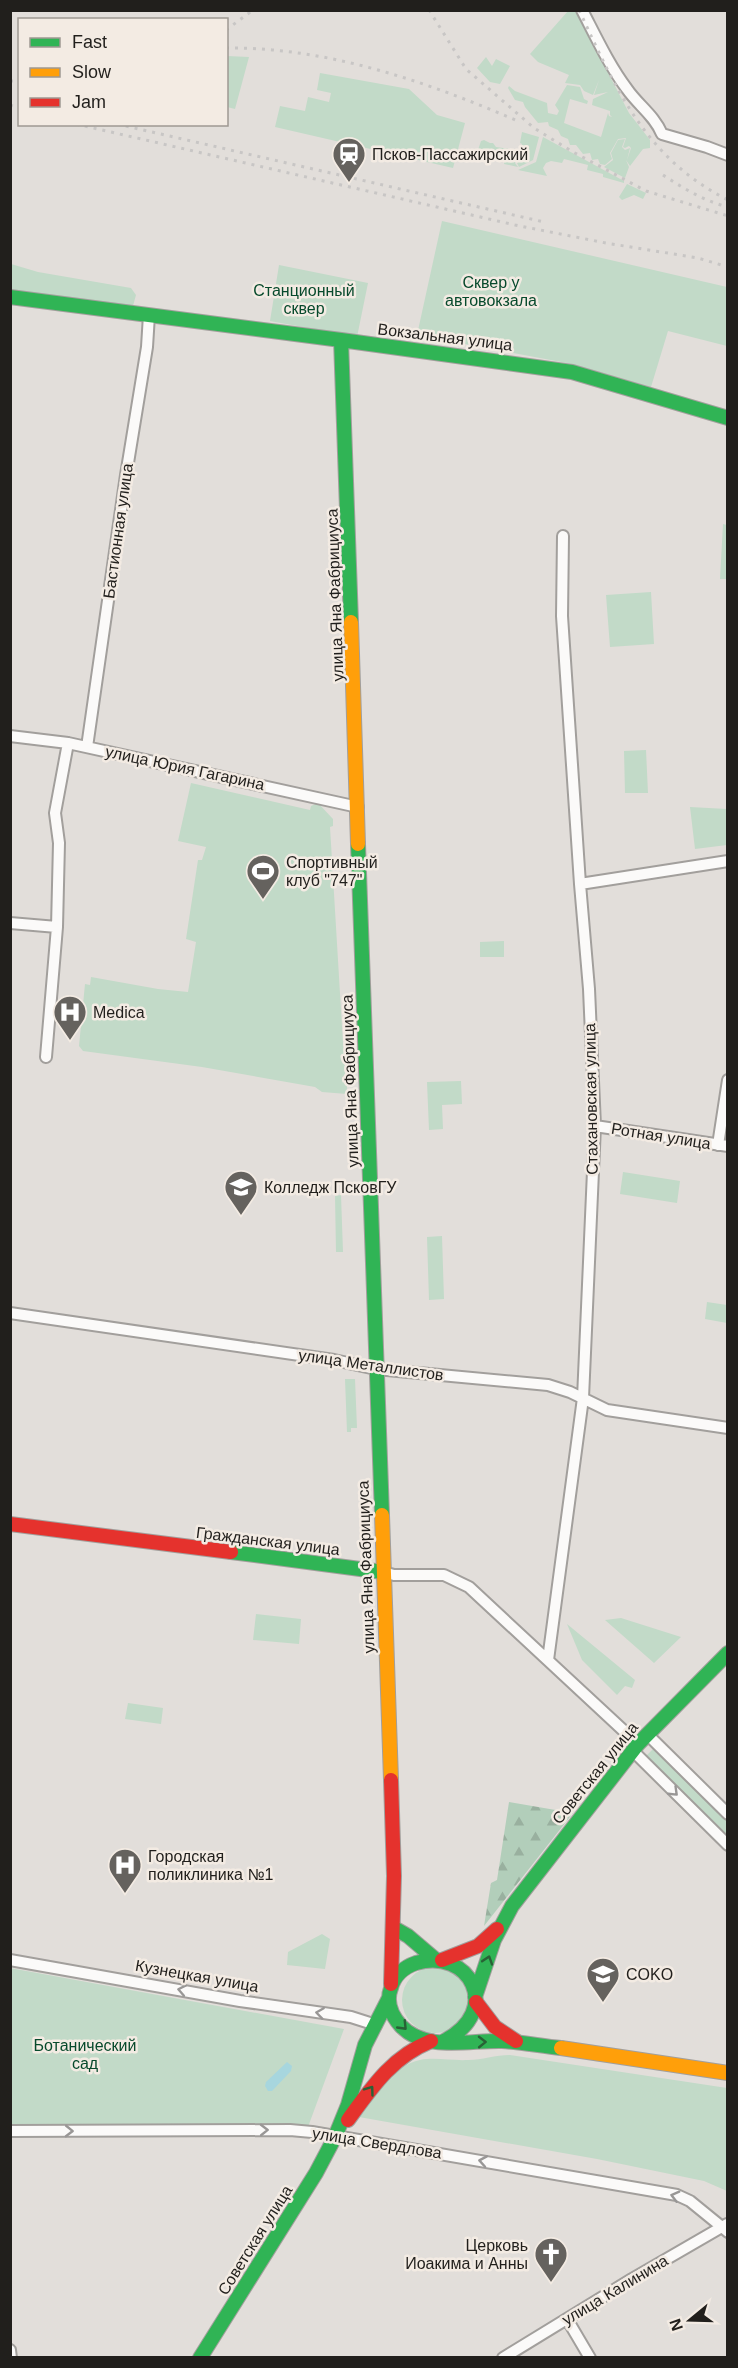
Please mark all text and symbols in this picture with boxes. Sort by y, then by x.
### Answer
legend [18,18,228,126]
text: Fast [72,32,107,52]
text: Slow [72,62,112,82]
text: Jam [72,92,106,112]
station icon: Псков-Пассажирский [331,136,367,183]
place label: Псков-Пассажирский [372,146,528,163]
park label: Сквер у автовокзала [445,274,537,309]
park label: Станционный сквер [253,282,355,317]
street label: Вокзальная улица [377,320,513,354]
street label: Бастионная улица [100,462,136,600]
street label: улица Яна Фабрициуса [323,508,347,682]
street label: улица Юрия Гагарина [104,743,266,793]
sports icon: Спортивный клуб "747" [245,853,281,900]
place label: Спортивный клуб "747" [286,854,378,889]
hospital icon: Medica [52,994,88,1041]
street label: улица Яна Фабрициуса [338,994,362,1168]
place label: Medica [93,1004,145,1021]
street label: Стахановская улица [581,1023,601,1175]
street label: Ротная улица [610,1120,712,1152]
school or university icon: Колледж ПсковГУ [223,1169,259,1216]
place label: Колледж ПсковГУ [264,1179,397,1196]
street label: улица Металлистов [297,1346,445,1384]
street label: улица Яна Фабрициуса [354,1480,378,1654]
street label: Гражданская улица [195,1524,341,1558]
street label: Советская улица [549,1719,641,1827]
one-way arrow [668,1785,678,1796]
hospital icon: Городская поликлиника №1 [107,1847,143,1894]
place label: Городская поликлиника №1 [148,1848,274,1883]
one-way arrow [480,1956,493,1966]
school or university icon: COKO [585,1956,621,2003]
street label: Кузнецкая улица [134,1957,260,1995]
place label: COKO [626,1966,673,1983]
one-way arrow [178,1984,187,1996]
one-way arrow [315,2007,324,2019]
one-way arrow [396,2020,407,2030]
one-way arrow [478,2036,487,2048]
park label: Ботанический сад [34,2037,136,2072]
one-way arrow [363,2085,374,2096]
one-way arrow [259,2124,268,2136]
street label: улица Свердлова [311,2124,443,2162]
one-way arrow [64,2125,73,2138]
one-way arrow [479,2155,489,2168]
street label: Советская улица [215,2182,296,2298]
one-way arrow [670,2190,680,2203]
church icon: Церковь Иоакима и Анны [533,2236,569,2283]
place label: Церковь Иоакима и Анны [405,2237,528,2272]
street label: улица Калинина [559,2252,671,2328]
north arrow [660,2290,720,2350]
text: N [666,2316,686,2333]

